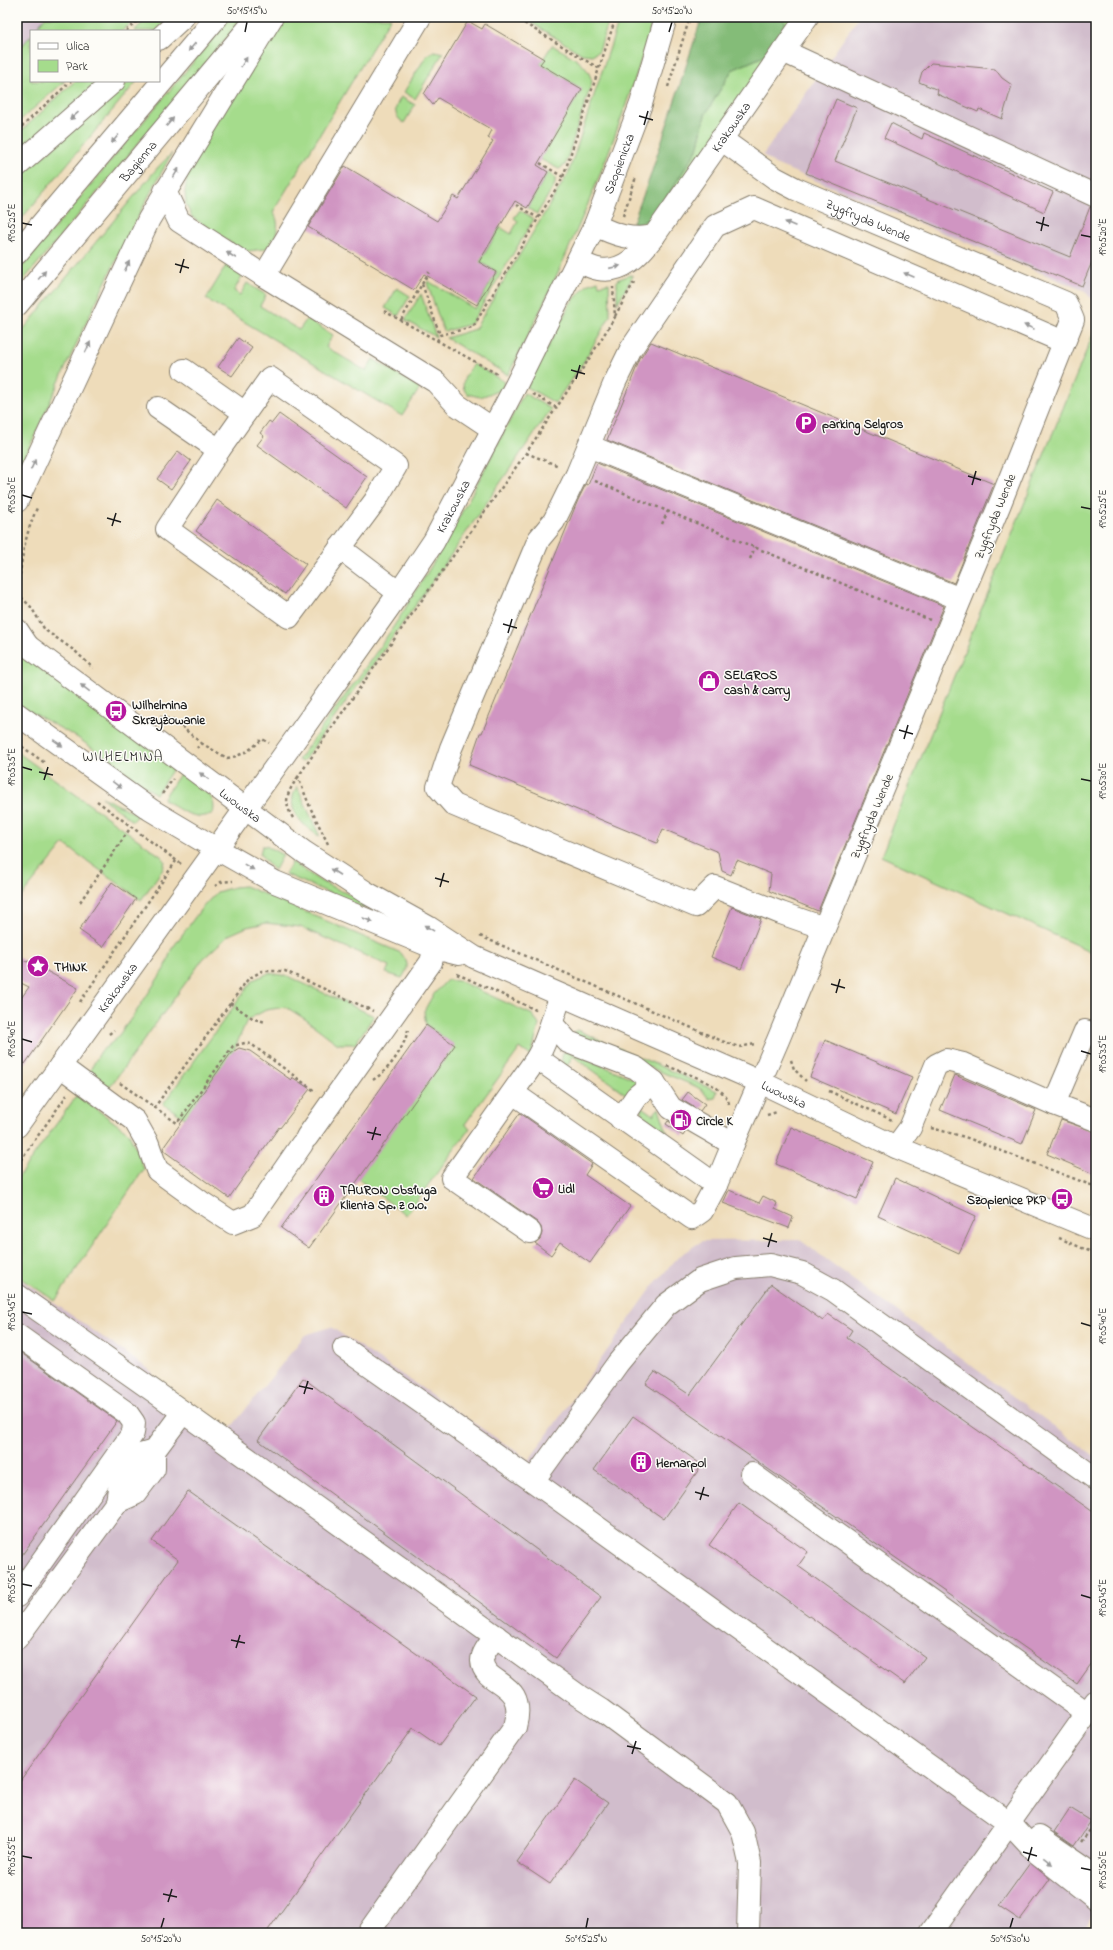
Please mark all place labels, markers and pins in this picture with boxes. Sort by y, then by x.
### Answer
parking icon: parking Selgros [793,410,819,436]
place label: parking Selgros [822,415,904,436]
place label: SELGROS cash & carry [724,666,790,702]
shop icon: SELGROS cash & carry [696,668,722,694]
place label: Wilhelmina Skrzyżowanie [132,696,206,732]
bus stop icon: Wilhelmina Skrzyżowanie [103,698,129,724]
place icon: THINK [25,953,51,979]
place label: THINK [54,958,88,977]
fuel station icon: Circle K [668,1107,694,1133]
place label: Circle K [696,1112,734,1131]
supermarket icon: Lidl [530,1175,556,1201]
place label: Lidl [558,1180,575,1199]
place label: TAURON Obsługa Klienta Sp. z o.o. [340,1181,437,1215]
building icon: TAURON Obsługa Klienta Sp. z o.o. [311,1183,337,1209]
bus stop icon: Szopienice PKP [1049,1186,1075,1212]
place label: Szopienice PKP [967,1191,1046,1210]
building icon: Hemarpol [628,1449,654,1475]
place label: Hemarpol [656,1454,706,1473]

